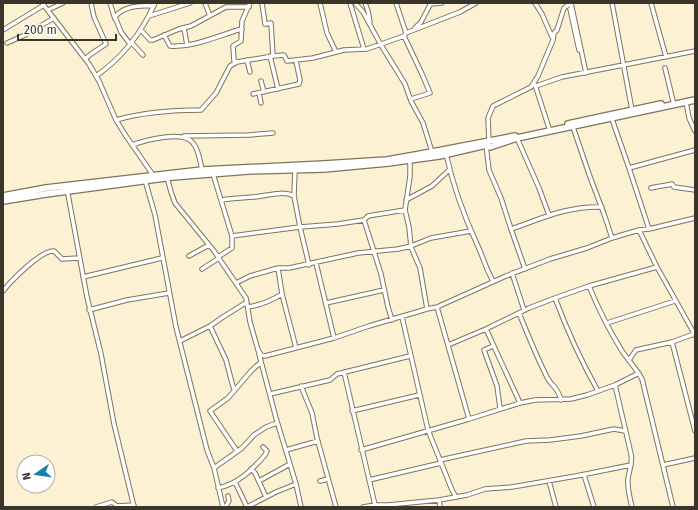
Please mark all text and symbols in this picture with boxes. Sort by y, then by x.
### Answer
scale bar [18,16,116,42]
text: 200 m [24,23,57,37]
north arrow [16,454,56,494]
text: N [20,471,34,481]

